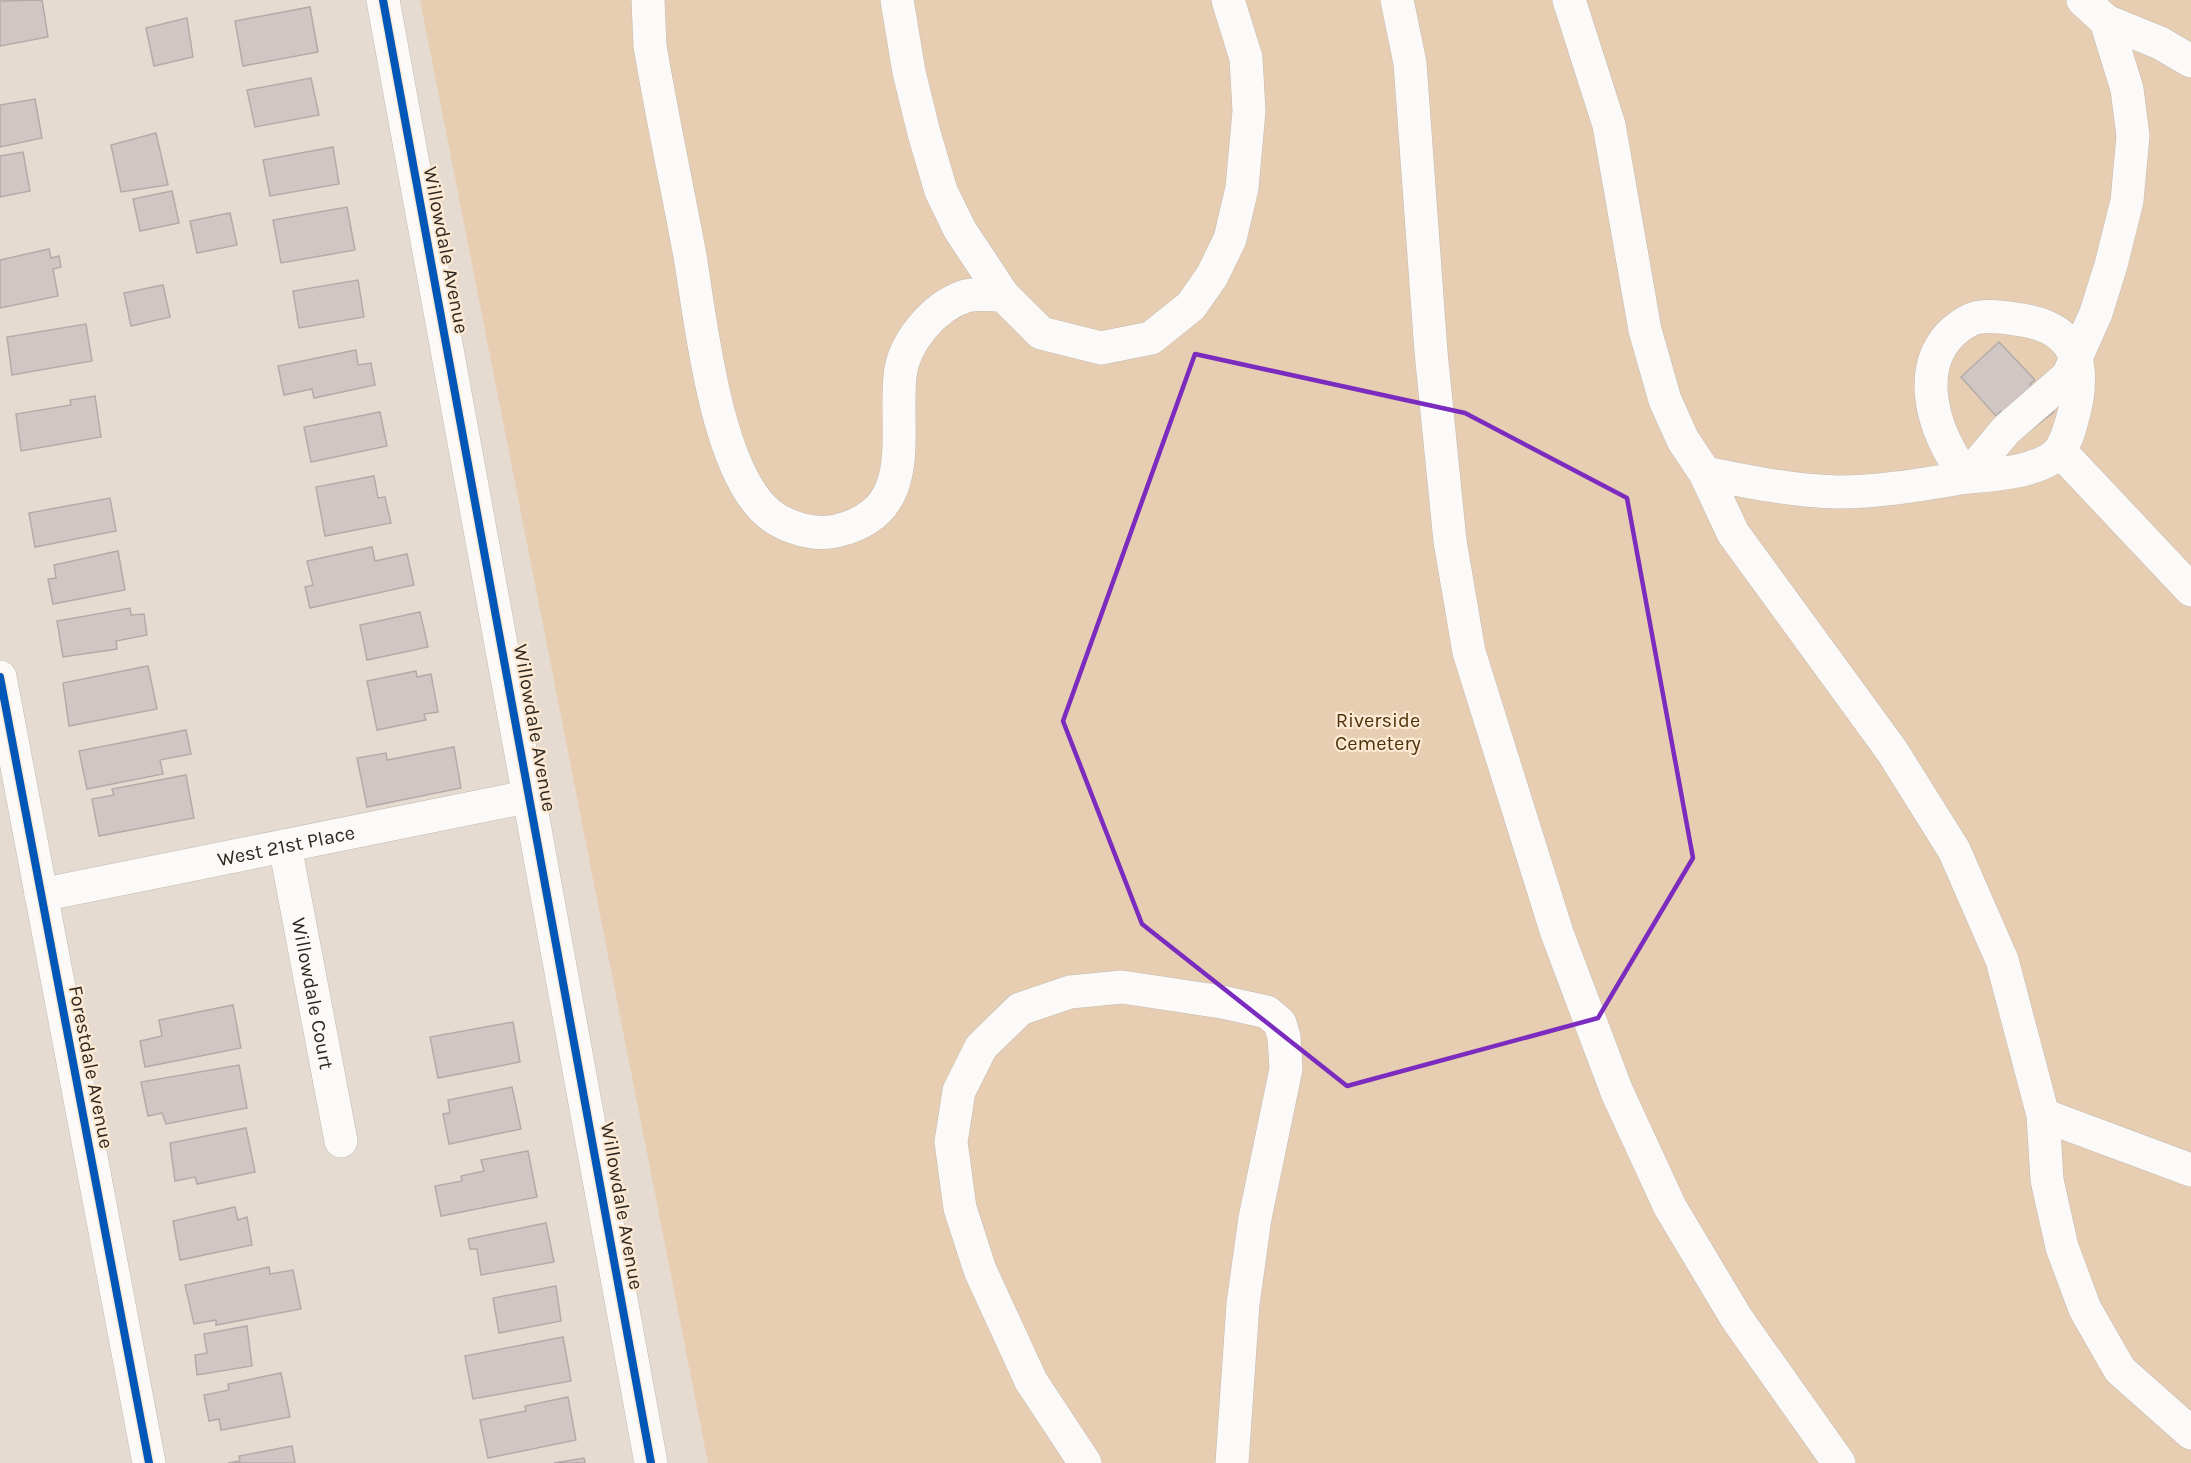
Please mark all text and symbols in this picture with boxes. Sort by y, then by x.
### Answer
street label: Willowdale Avenue [419,164,473,336]
street label: Willowdale Avenue [509,642,561,814]
park label: Riverside Cemetery [1335,709,1421,755]
street label: West 21st Place [215,820,357,871]
street label: Willowdale Court [287,916,339,1072]
street label: Forestdale Avenue [64,983,118,1151]
street label: Willowdale Avenue [596,1120,648,1292]

